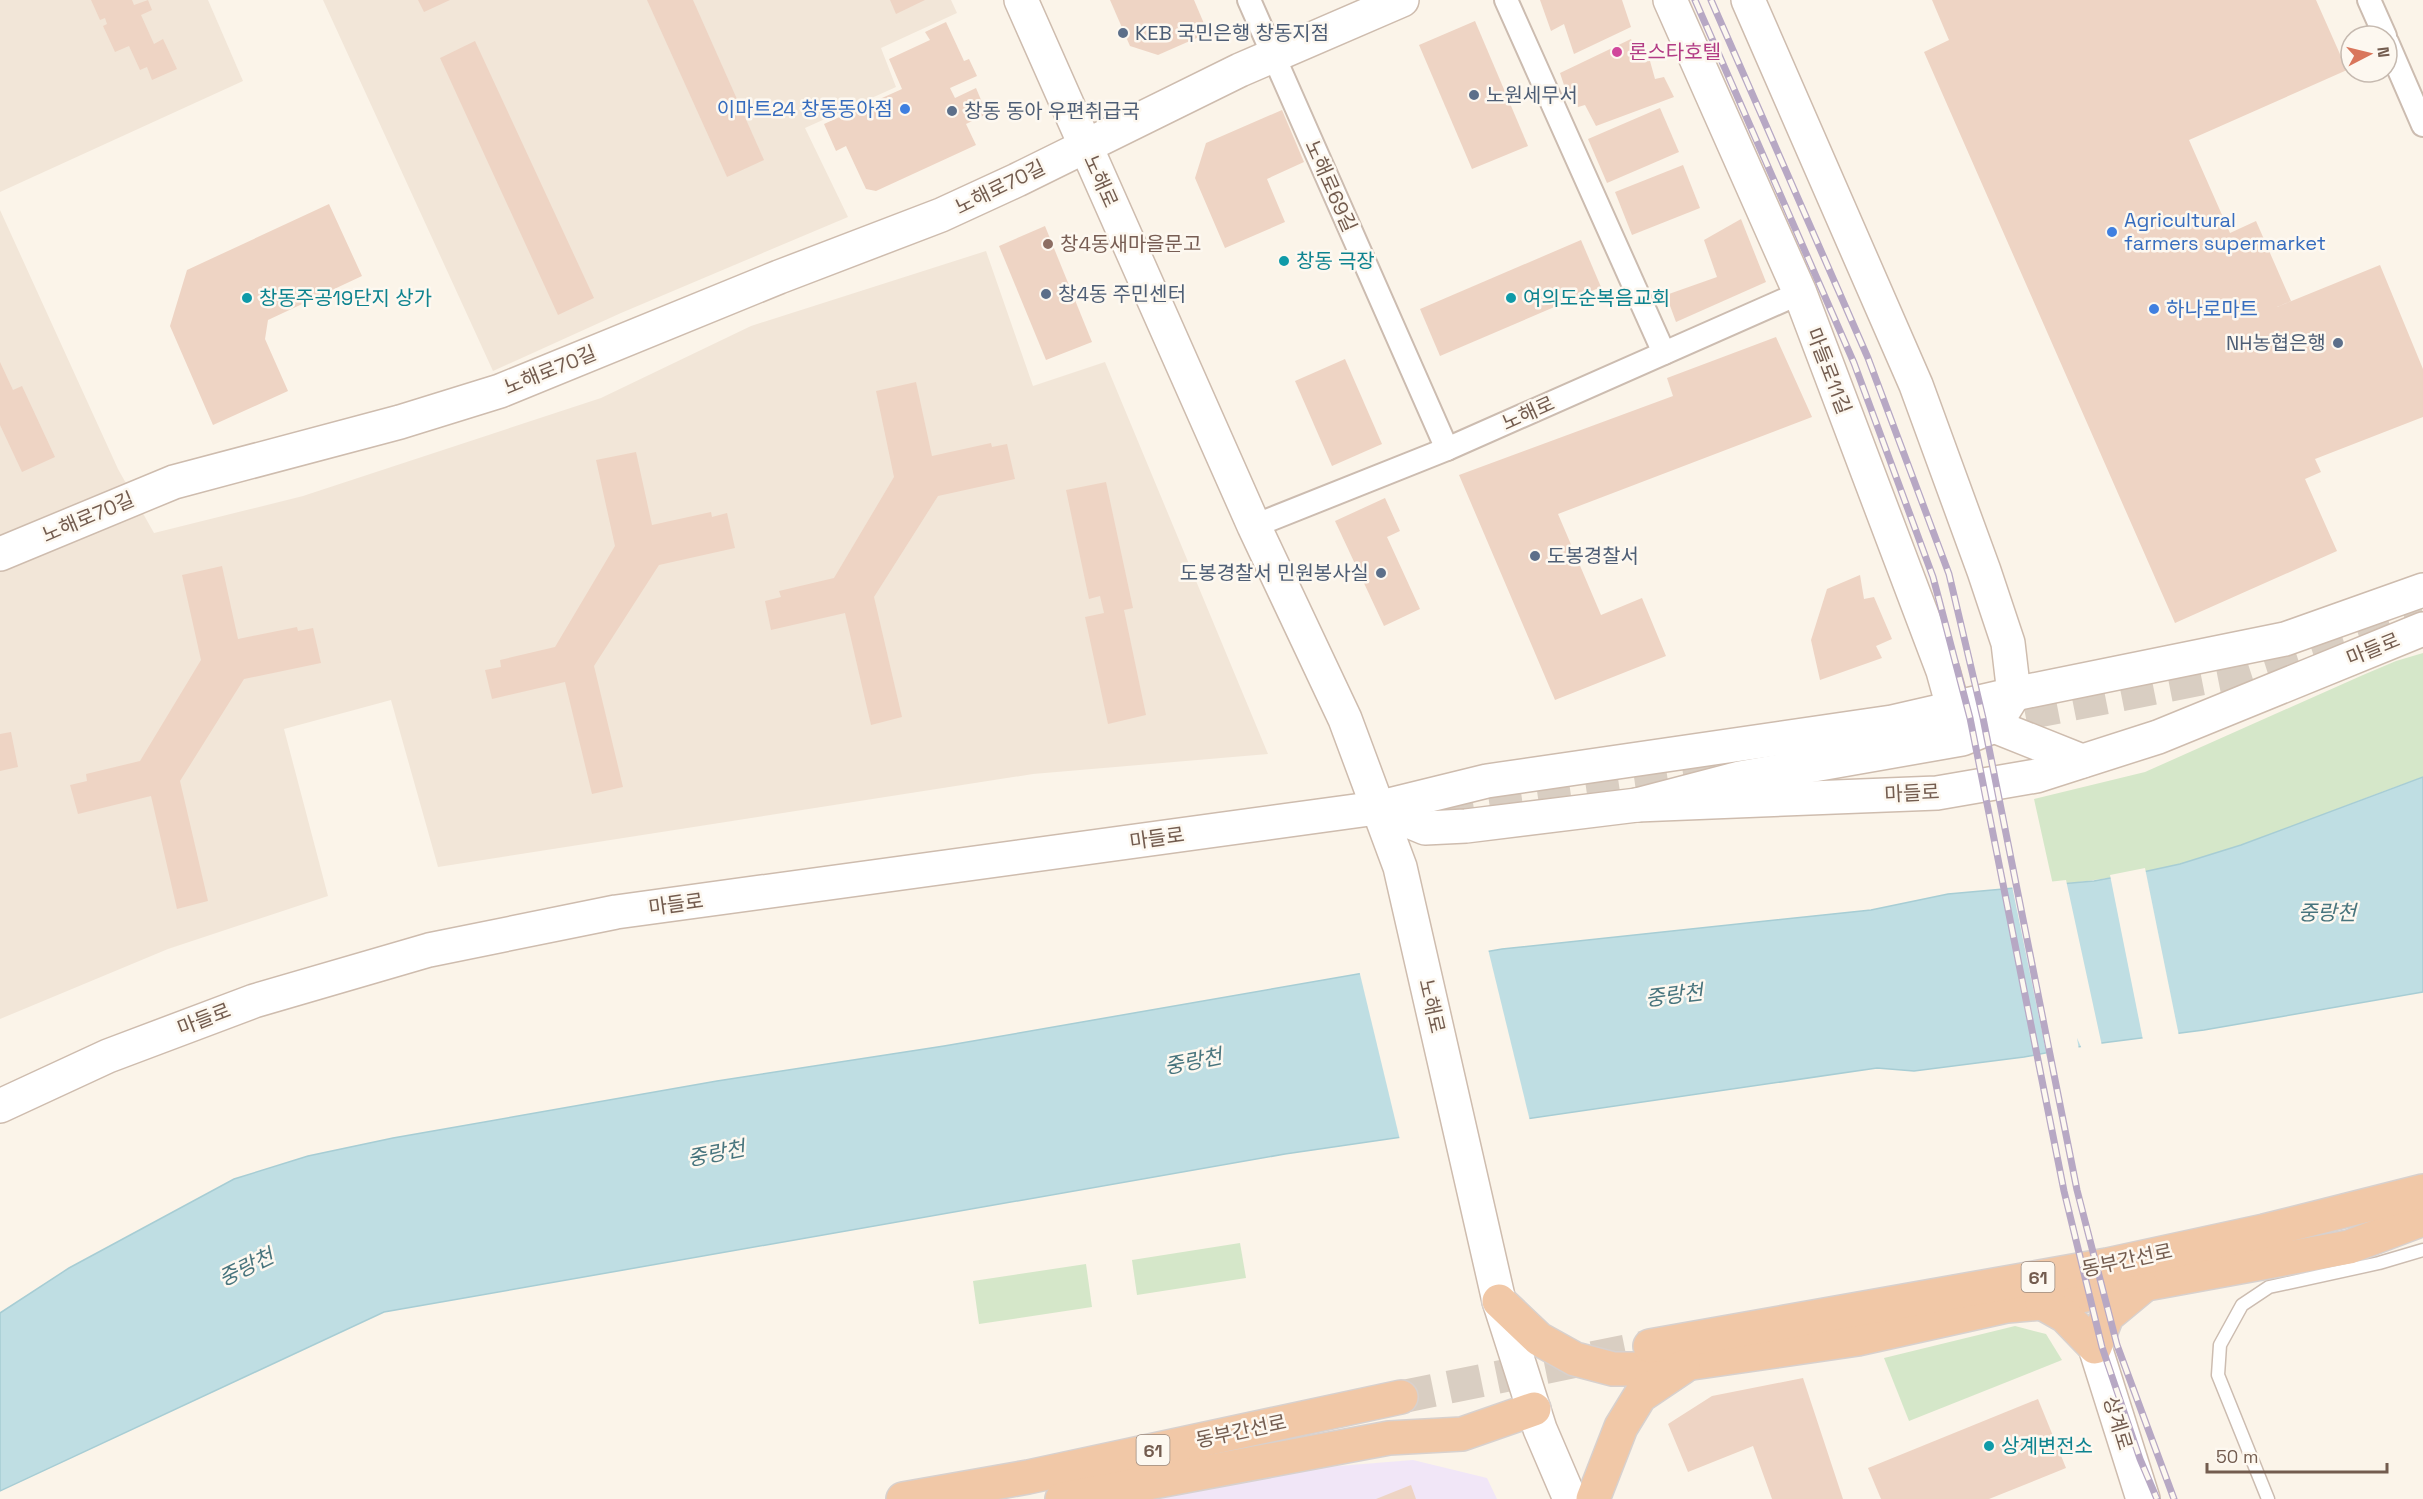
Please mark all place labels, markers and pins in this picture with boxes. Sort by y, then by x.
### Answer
place label: KEB 국민은행 창동지점 [1135,20,1329,46]
marker: KEB 국민은행 창동지점 [1116,26,1130,40]
place label: 론스타호텔 [1629,39,1721,65]
marker: 론스타호텔 [1610,45,1624,59]
place label: 노원세무서 [1486,82,1578,108]
marker: 노원세무서 [1467,88,1481,102]
place label: 이마트24 창동동아점 [717,96,893,122]
place label: 창동 동아 우편취급국 [964,98,1140,124]
marker: 이마트24 창동동아점 [898,102,912,116]
marker: 창동 동아 우편취급국 [945,104,959,118]
place label: Agricultural farmers supermarket [2124,207,2326,256]
marker: Agricultural farmers supermarket [2105,225,2119,239]
place label: 창4동새마을문고 [1060,231,1201,257]
marker: 창4동새마을문고 [1041,237,1055,251]
place label: 창동 극장 [1296,248,1375,274]
marker: 창동 극장 [1277,254,1291,268]
place label: 창4동 주민센터 [1058,281,1186,307]
place label: 창동주공19단지 상가 [259,285,432,311]
place label: 여의도순복음교회 [1523,285,1670,311]
marker: 창4동 주민센터 [1039,287,1053,301]
marker: 창동주공19단지 상가 [240,291,254,305]
marker: 여의도순복음교회 [1504,291,1518,305]
place label: 하나로마트 [2166,296,2258,322]
marker: 하나로마트 [2147,302,2161,316]
place label: NH농협은행 [2226,330,2326,356]
marker: NH농협은행 [2331,336,2345,350]
place label: 도봉경찰서 [1547,543,1639,569]
marker: 도봉경찰서 [1528,549,1542,563]
place label: 도봉경찰서 민원봉사실 [1180,560,1369,586]
marker: 도봉경찰서 민원봉사실 [1374,566,1388,580]
place label: 상계변전소 [2001,1433,2093,1459]
marker: 상계변전소 [1982,1439,1996,1453]

